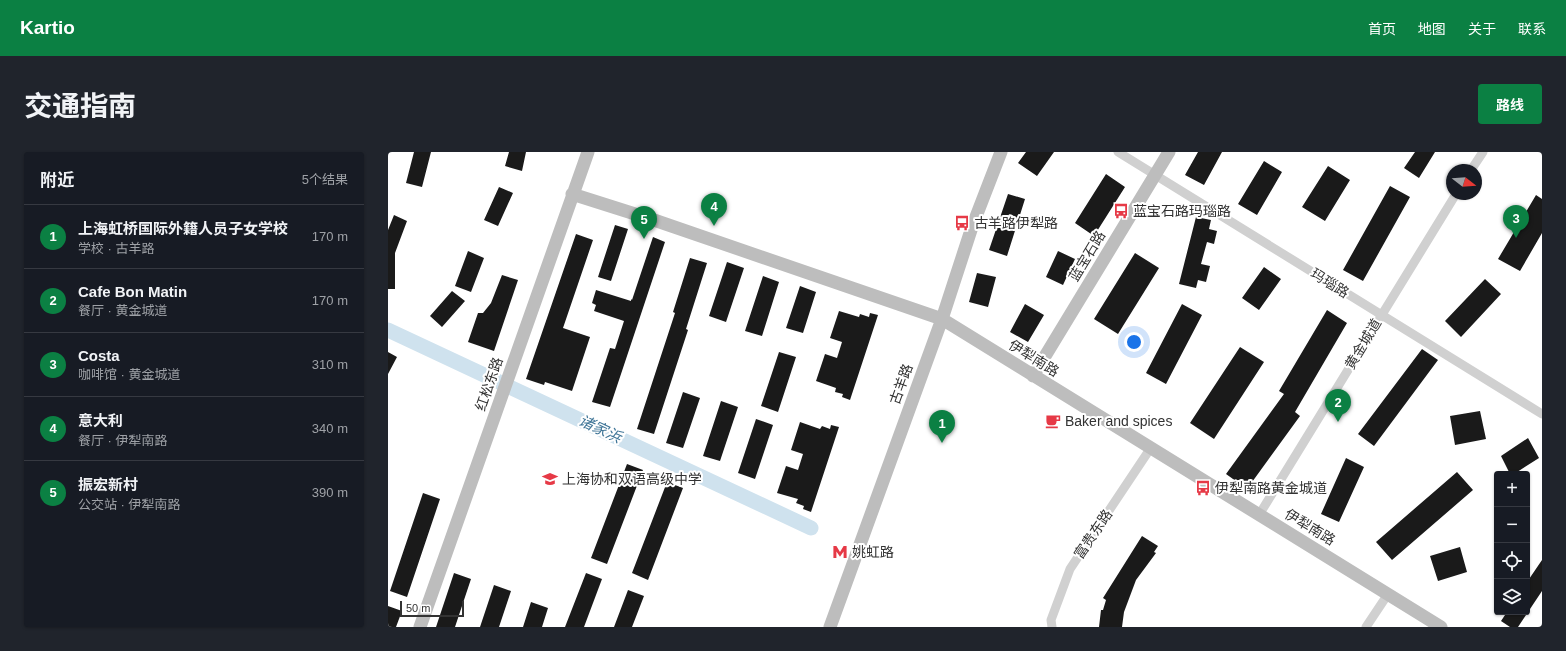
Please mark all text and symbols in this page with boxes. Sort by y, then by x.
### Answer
text: Kartio [20,17,75,38]
text: 首页 [1368,21,1396,37]
text: 地图 [1418,21,1446,37]
text: 关于 [1468,21,1496,37]
text: 联系 [1518,21,1546,37]
button: 路线 [1478,84,1542,124]
text: 交通指南 [24,91,136,122]
north arrow [1446,164,1482,200]
text: 附近 [40,171,74,190]
text: 5个结果 [302,172,348,187]
pin: 4 [701,193,727,226]
bus stop icon: 蓝宝石路玛瑙路 [1112,202,1130,220]
place label: 蓝宝石路玛瑙路 [1133,203,1231,219]
pin: 3 [1503,205,1529,238]
pin: 5 [631,206,657,239]
bus stop icon: 古羊路伊犁路 [953,214,971,232]
place label: 古羊路伊犁路 [974,215,1058,231]
text: 上海虹桥国际外籍人员子女学校 [78,220,288,237]
street label: 蓝宝石路 [1066,228,1108,284]
text: 1 [49,229,57,244]
text: 170 m [312,229,348,244]
text: 学校 · 古羊路 [78,241,155,256]
street label: 玛瑙路 [1308,265,1352,301]
text: Cafe Bon Matin [78,283,187,300]
text: 2 [49,293,57,308]
text: 170 m [312,293,348,308]
text: 餐厅 · 黄金城道 [78,303,168,318]
street label: 黄金城道 [1342,316,1384,372]
your location [1124,332,1144,352]
street label: 伊犁南路 [1006,336,1062,380]
text: Costa [78,347,120,364]
street label: 红松东路 [472,355,506,413]
text: 3 [49,357,57,372]
text: 310 m [312,357,348,372]
street label: 古羊路 [886,362,916,406]
text: 咖啡馆 · 黄金城道 [78,367,181,382]
pin: 2 [1325,389,1351,422]
pin: 1 [929,410,955,443]
water label: 诸家浜 [576,411,626,447]
text: 意大利 [78,412,123,429]
cafe icon: Baker and spices [1044,412,1062,430]
place label: Baker and spices [1065,413,1172,429]
text: 4 [49,421,57,436]
text: 340 m [312,421,348,436]
text: 餐厅 · 伊犁南路 [78,433,168,448]
school or university icon: 上海协和双语高级中学 [541,470,559,488]
place label: 上海协和双语高级中学 [562,471,702,487]
map controls [1494,471,1530,615]
button: + [1494,471,1530,507]
text: 振宏新村 [78,476,138,493]
bus stop icon: 伊犁南路黄金城道 [1194,479,1212,497]
place label: 伊犁南路黄金城道 [1215,480,1327,496]
text: 5 [49,485,57,500]
text: 390 m [312,485,348,500]
text: 公交站 · 伊犁南路 [78,497,181,512]
street label: 富贵东路 [1071,506,1115,562]
street label: 伊犁南路 [1282,506,1338,548]
button: − [1494,507,1530,543]
metro station icon: 姚虹路 [831,543,849,561]
button: locate [1494,543,1530,579]
place label: 姚虹路 [852,544,894,560]
button: layers [1494,579,1530,615]
scale bar [400,599,464,618]
text: 50 m [406,602,430,614]

